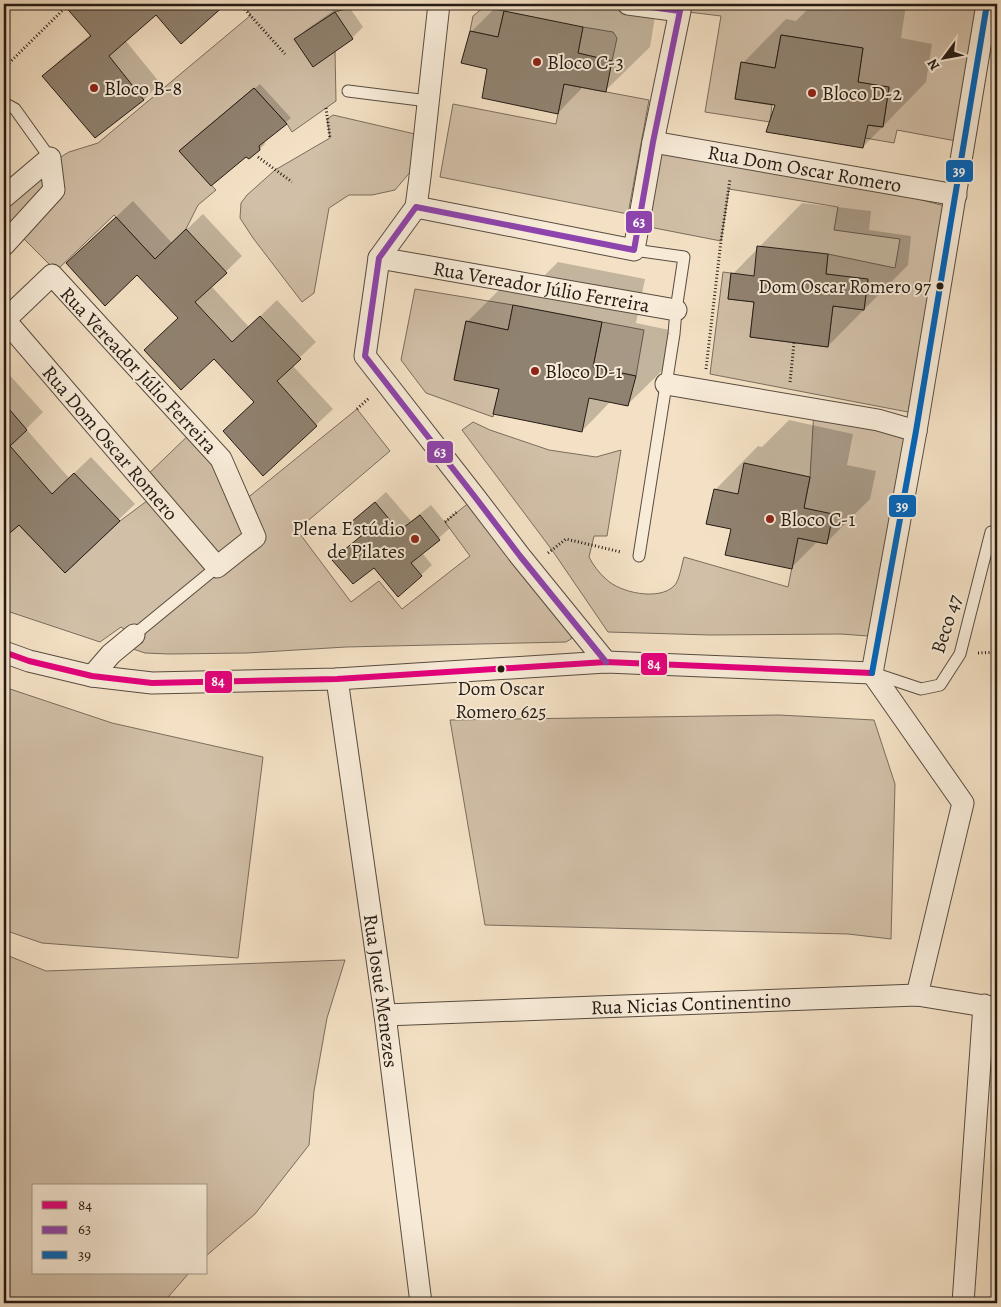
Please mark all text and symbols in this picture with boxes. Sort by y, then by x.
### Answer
north arrow [918,32,968,82]
place label: Bloco C-3 [547,49,624,76]
text: N [923,55,944,74]
marker: Bloco C-3 [531,56,543,68]
place label: Bloco B-8 [104,75,182,102]
place label: Bloco D-2 [822,80,903,107]
marker: Bloco B-8 [88,82,100,94]
marker: Bloco D-2 [806,87,818,99]
street label: Rua Dom Oscar Romero [706,139,904,199]
line badge: 39 [945,159,974,183]
text: 39 [953,162,966,181]
line badge: 63 [625,210,653,234]
text: 63 [633,213,645,232]
street label: Rua Vereador Júlio Ferreira [431,255,653,319]
place label: Dom Oscar Romero 97 [758,274,931,300]
street label: Rua Vereador Júlio Ferreira [54,281,224,460]
marker: Dom Oscar Romero 97 [935,281,945,291]
place label: Bloco D-1 [545,358,623,385]
street label: Rua Dom Oscar Romero [36,360,184,526]
marker: Bloco D-1 [529,365,541,377]
line badge: 63 [426,440,454,464]
text: 63 [434,443,446,462]
line badge: 39 [888,494,917,518]
text: 39 [896,497,909,516]
place label: Bloco C-1 [780,506,855,533]
marker: Bloco C-1 [764,513,776,525]
place label: Plena Estúdio de Pilates [292,515,405,565]
marker: Plena Estúdio de Pilates [409,533,421,545]
street label: Beco 47 [924,591,969,657]
line badge: 84 [640,652,668,676]
text: 84 [647,655,661,674]
marker: Dom Oscar Romero 625 [496,664,506,674]
line badge: 84 [204,670,233,694]
text: 84 [211,672,225,691]
place label: Dom Oscar Romero 625 [455,676,547,725]
street label: Rua Josué Menezes [357,912,404,1069]
street label: Rua Nicias Continentino [590,987,791,1021]
legend [32,1184,208,1274]
text: 84 [78,1195,92,1215]
text: 63 [78,1219,91,1239]
text: 39 [78,1245,91,1265]

